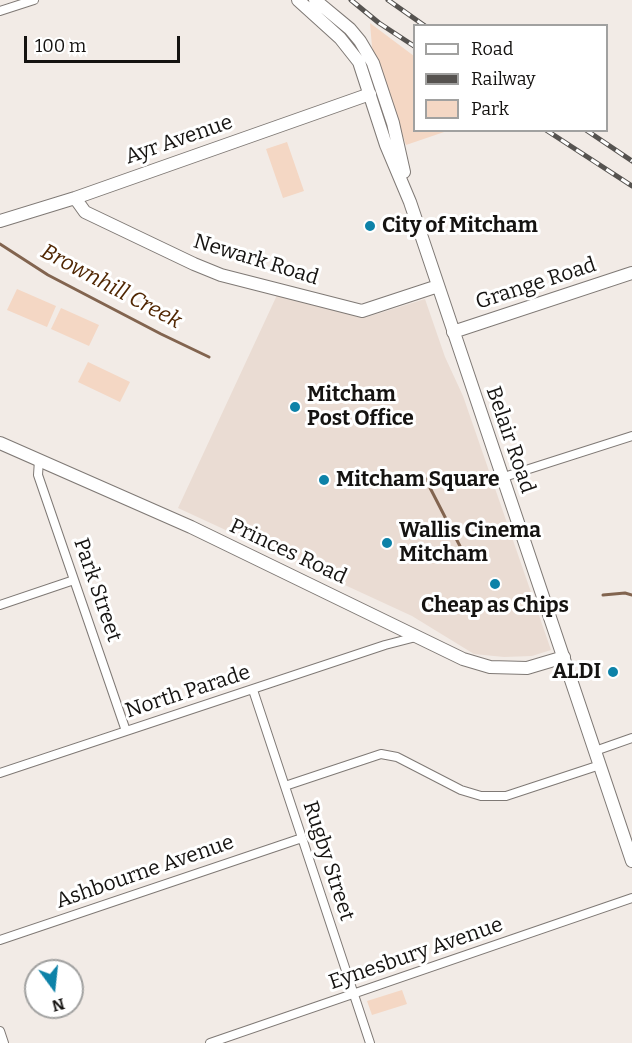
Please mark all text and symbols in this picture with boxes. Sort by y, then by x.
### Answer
scale bar [27,24,183,62]
legend [413,24,608,132]
text: 100 m [35,35,86,57]
text: Road [471,38,513,60]
text: Railway [471,68,535,90]
text: Park [471,98,509,120]
street label: Ayr Avenue [122,110,236,170]
place label: City of Mitcham [382,213,538,239]
marker: City of Mitcham [363,219,377,233]
street label: Newark Road [190,229,322,291]
water label: Brownhill Creek [36,239,186,335]
street label: Grange Road [472,253,600,315]
place label: Mitcham Post Office [307,382,414,432]
street label: Belair Road [480,383,540,497]
marker: Mitcham Post Office [288,400,302,414]
place label: Mitcham Square [336,467,500,493]
marker: Mitcham Square [317,473,331,487]
street label: Princes Road [225,514,351,590]
place label: Wallis Cinema Mitcham [399,518,541,568]
street label: Park Street [68,535,126,645]
marker: Wallis Cinema Mitcham [380,536,394,550]
marker: Cheap as Chips [488,577,502,591]
place label: Cheap as Chips [421,593,569,619]
place label: ALDI [552,659,601,685]
street label: North Parade [122,660,254,724]
marker: ALDI [606,665,620,679]
street label: Rugby Street [297,798,359,924]
street label: Ashbourne Avenue [53,830,237,914]
street label: Eynesbury Avenue [326,912,506,996]
north arrow [24,959,84,1019]
text: N [50,994,67,1016]

